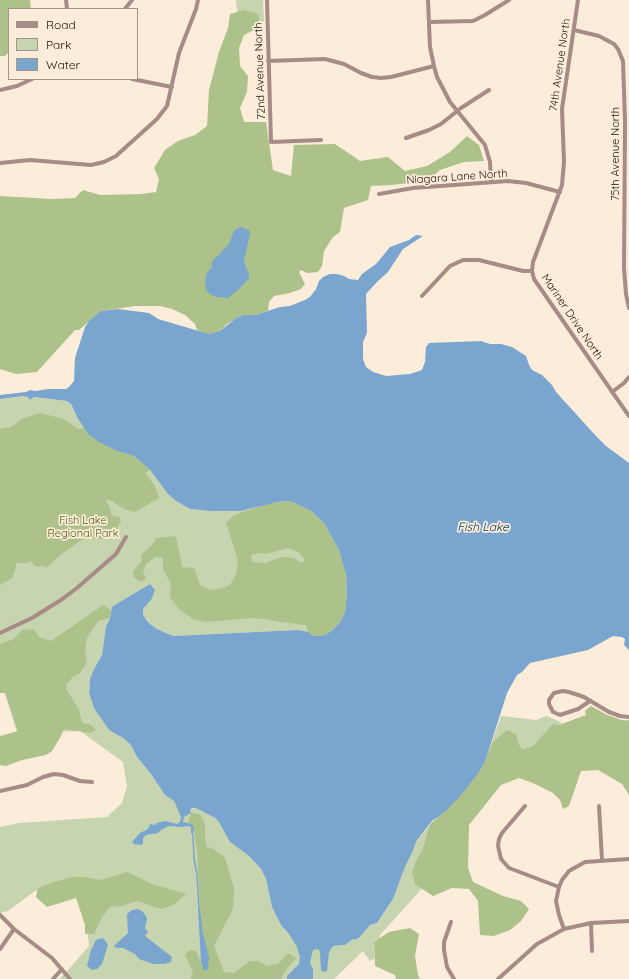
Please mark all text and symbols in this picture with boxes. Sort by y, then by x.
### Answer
legend [8,8,138,80]
text: Road [46,17,76,32]
street label: 74th Avenue North [547,18,573,112]
street label: 72nd Avenue North [252,22,268,120]
text: Park [46,37,71,52]
text: Water [46,57,80,72]
street label: 75th Avenue North [609,107,623,201]
street label: Niagara Lane North [406,167,508,187]
street label: Mariner Drive North [538,272,606,362]
park label: Fish Lake Regional Park [47,514,119,540]
water label: Fish Lake [457,520,509,534]

